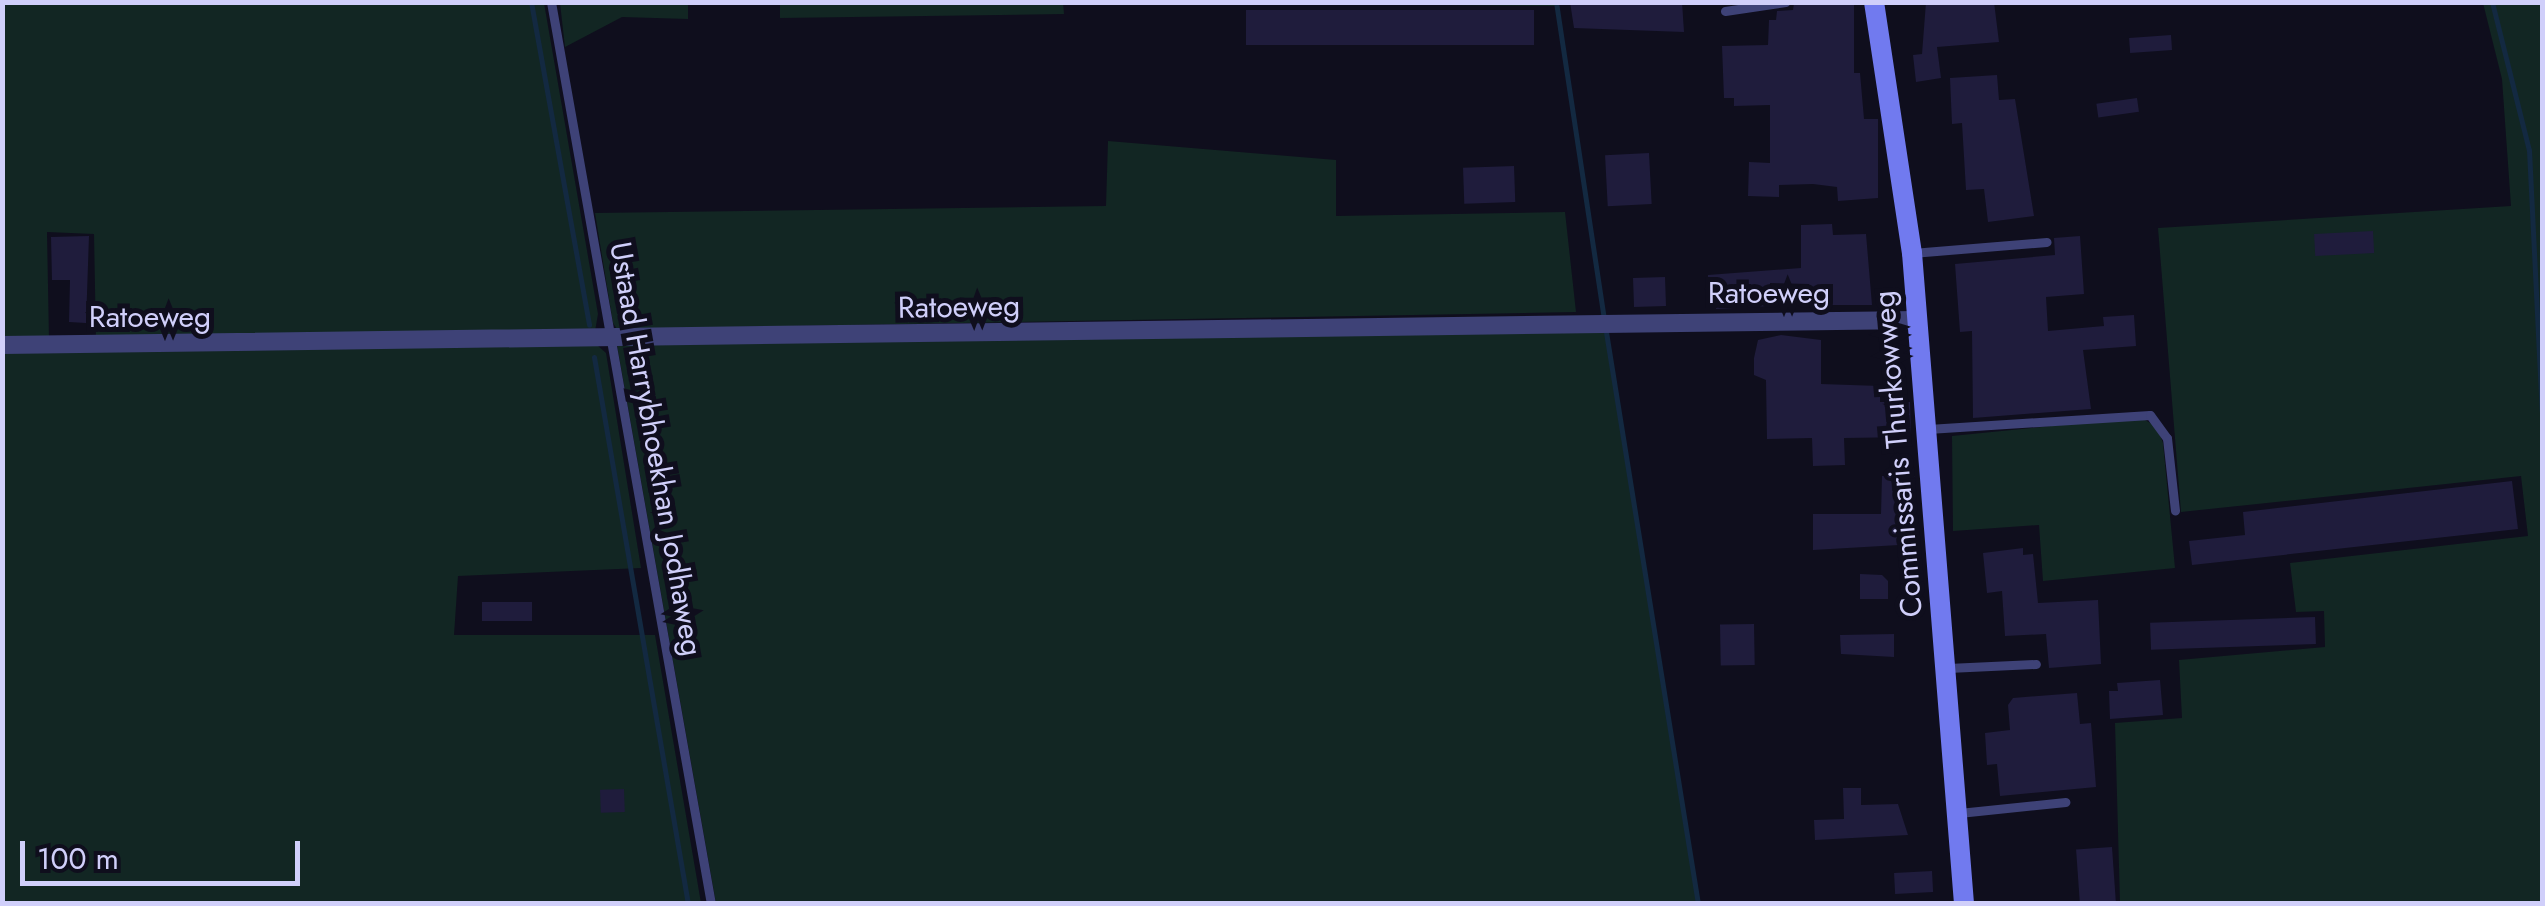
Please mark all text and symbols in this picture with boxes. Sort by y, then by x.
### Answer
street label: Ustaad Harrybhoekhan Jodhaweg [602,239,710,659]
street label: Ratoeweg [1708,275,1830,311]
street label: Ratoeweg [898,288,1020,326]
street label: Commissaris Thurkowweg [1866,289,1930,619]
street label: Ratoeweg [89,299,211,335]
scale bar [25,821,305,883]
text: 100 m [37,837,119,880]

